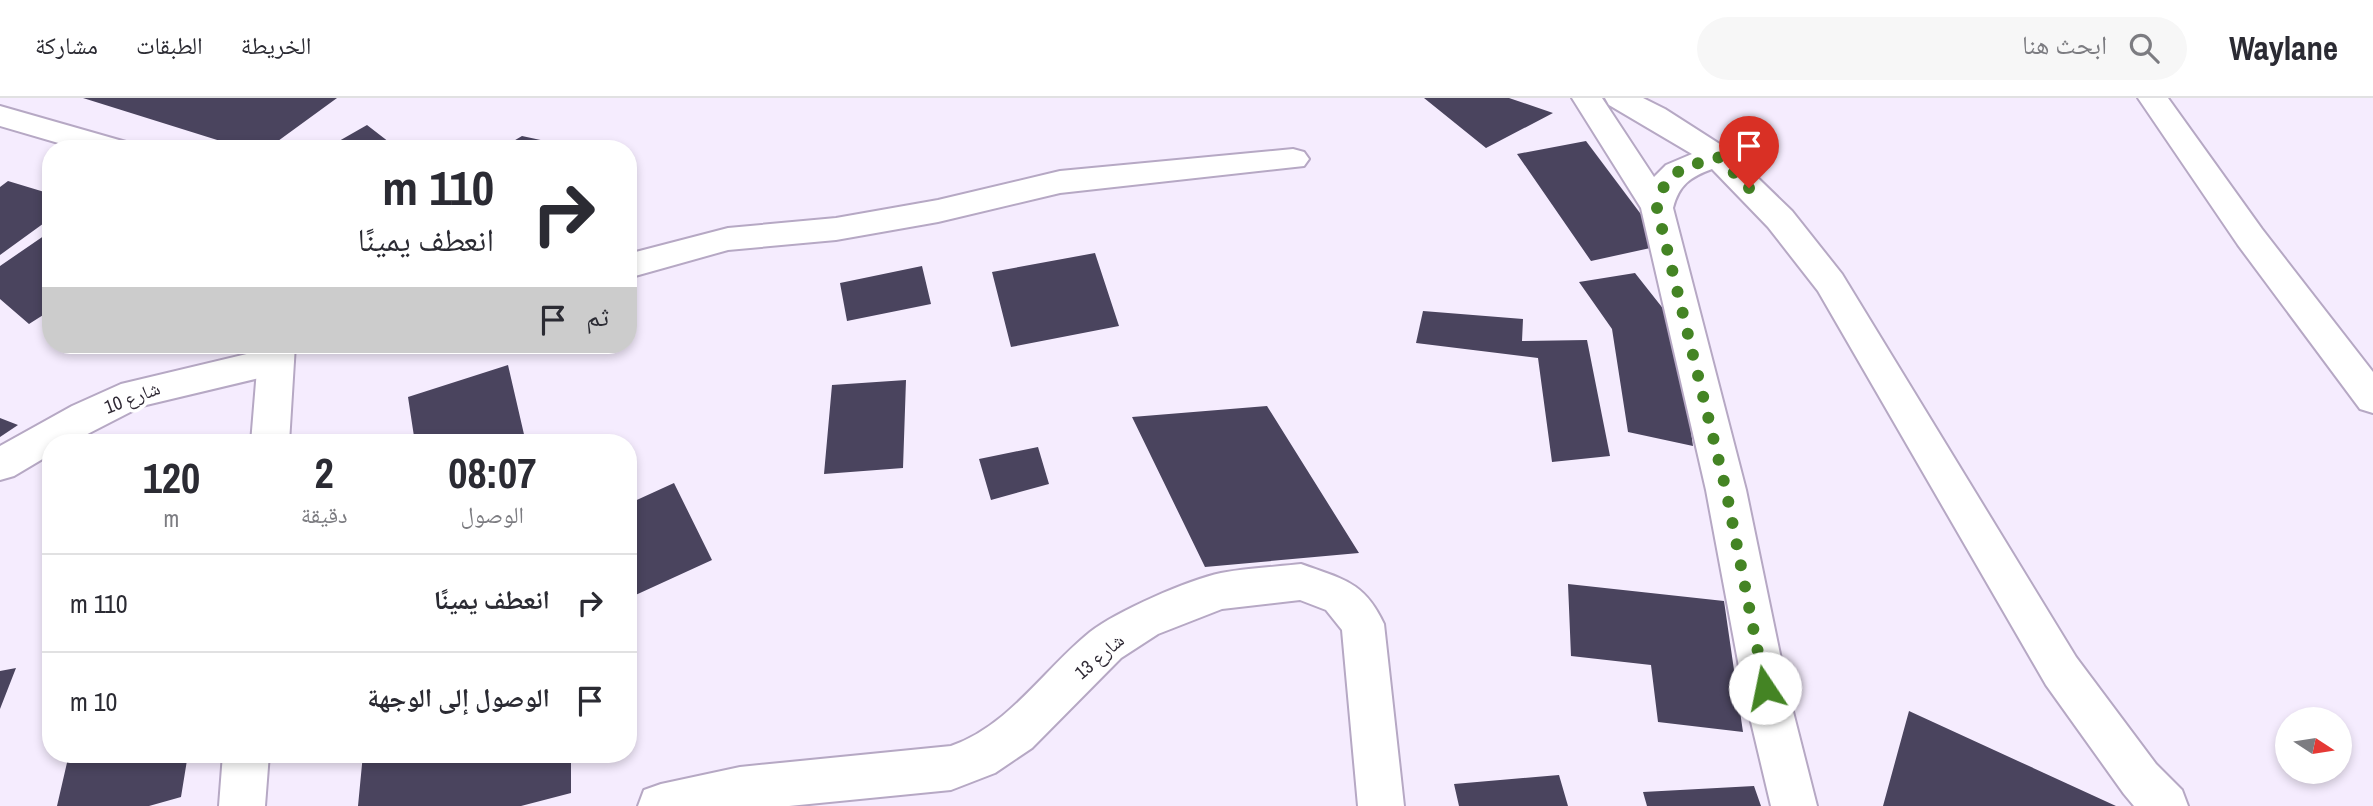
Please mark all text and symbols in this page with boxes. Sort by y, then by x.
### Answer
search box [1697,17,2187,80]
text: Waylane [2229,26,2338,70]
text: ابحث هنا [2022,27,2107,62]
text: مشاركة [35,29,98,61]
text: الطبقات [136,29,203,61]
text: الخريطة [241,29,311,61]
icon: search [2125,29,2163,67]
pin [1719,116,1779,188]
icon: arrive [1730,127,1768,165]
text: 110 m [382,154,494,220]
icon: right [518,168,609,259]
text: انعطف يمينًا [358,218,494,261]
text: ثم [586,299,609,334]
icon: arrive [534,301,572,339]
street label: شارع 10 [100,375,164,419]
text: 2 [315,445,334,501]
text: 08:07 [448,445,536,501]
text: 120 [143,450,200,506]
text: دقيقة [301,499,348,530]
text: الوصول [460,499,524,530]
text: m [164,503,179,534]
text: انعطف يمينًا [434,582,550,617]
icon: right [571,584,609,622]
text: 110 m [70,586,128,621]
street label: شارع 13 [1069,627,1129,685]
position arrow [1728,651,1802,725]
text: الوصول إلى الوجهة [367,680,550,715]
icon: arrive [571,682,609,720]
text: 10 m [70,684,117,719]
north arrow [2275,707,2352,784]
map controls [2275,707,2352,784]

